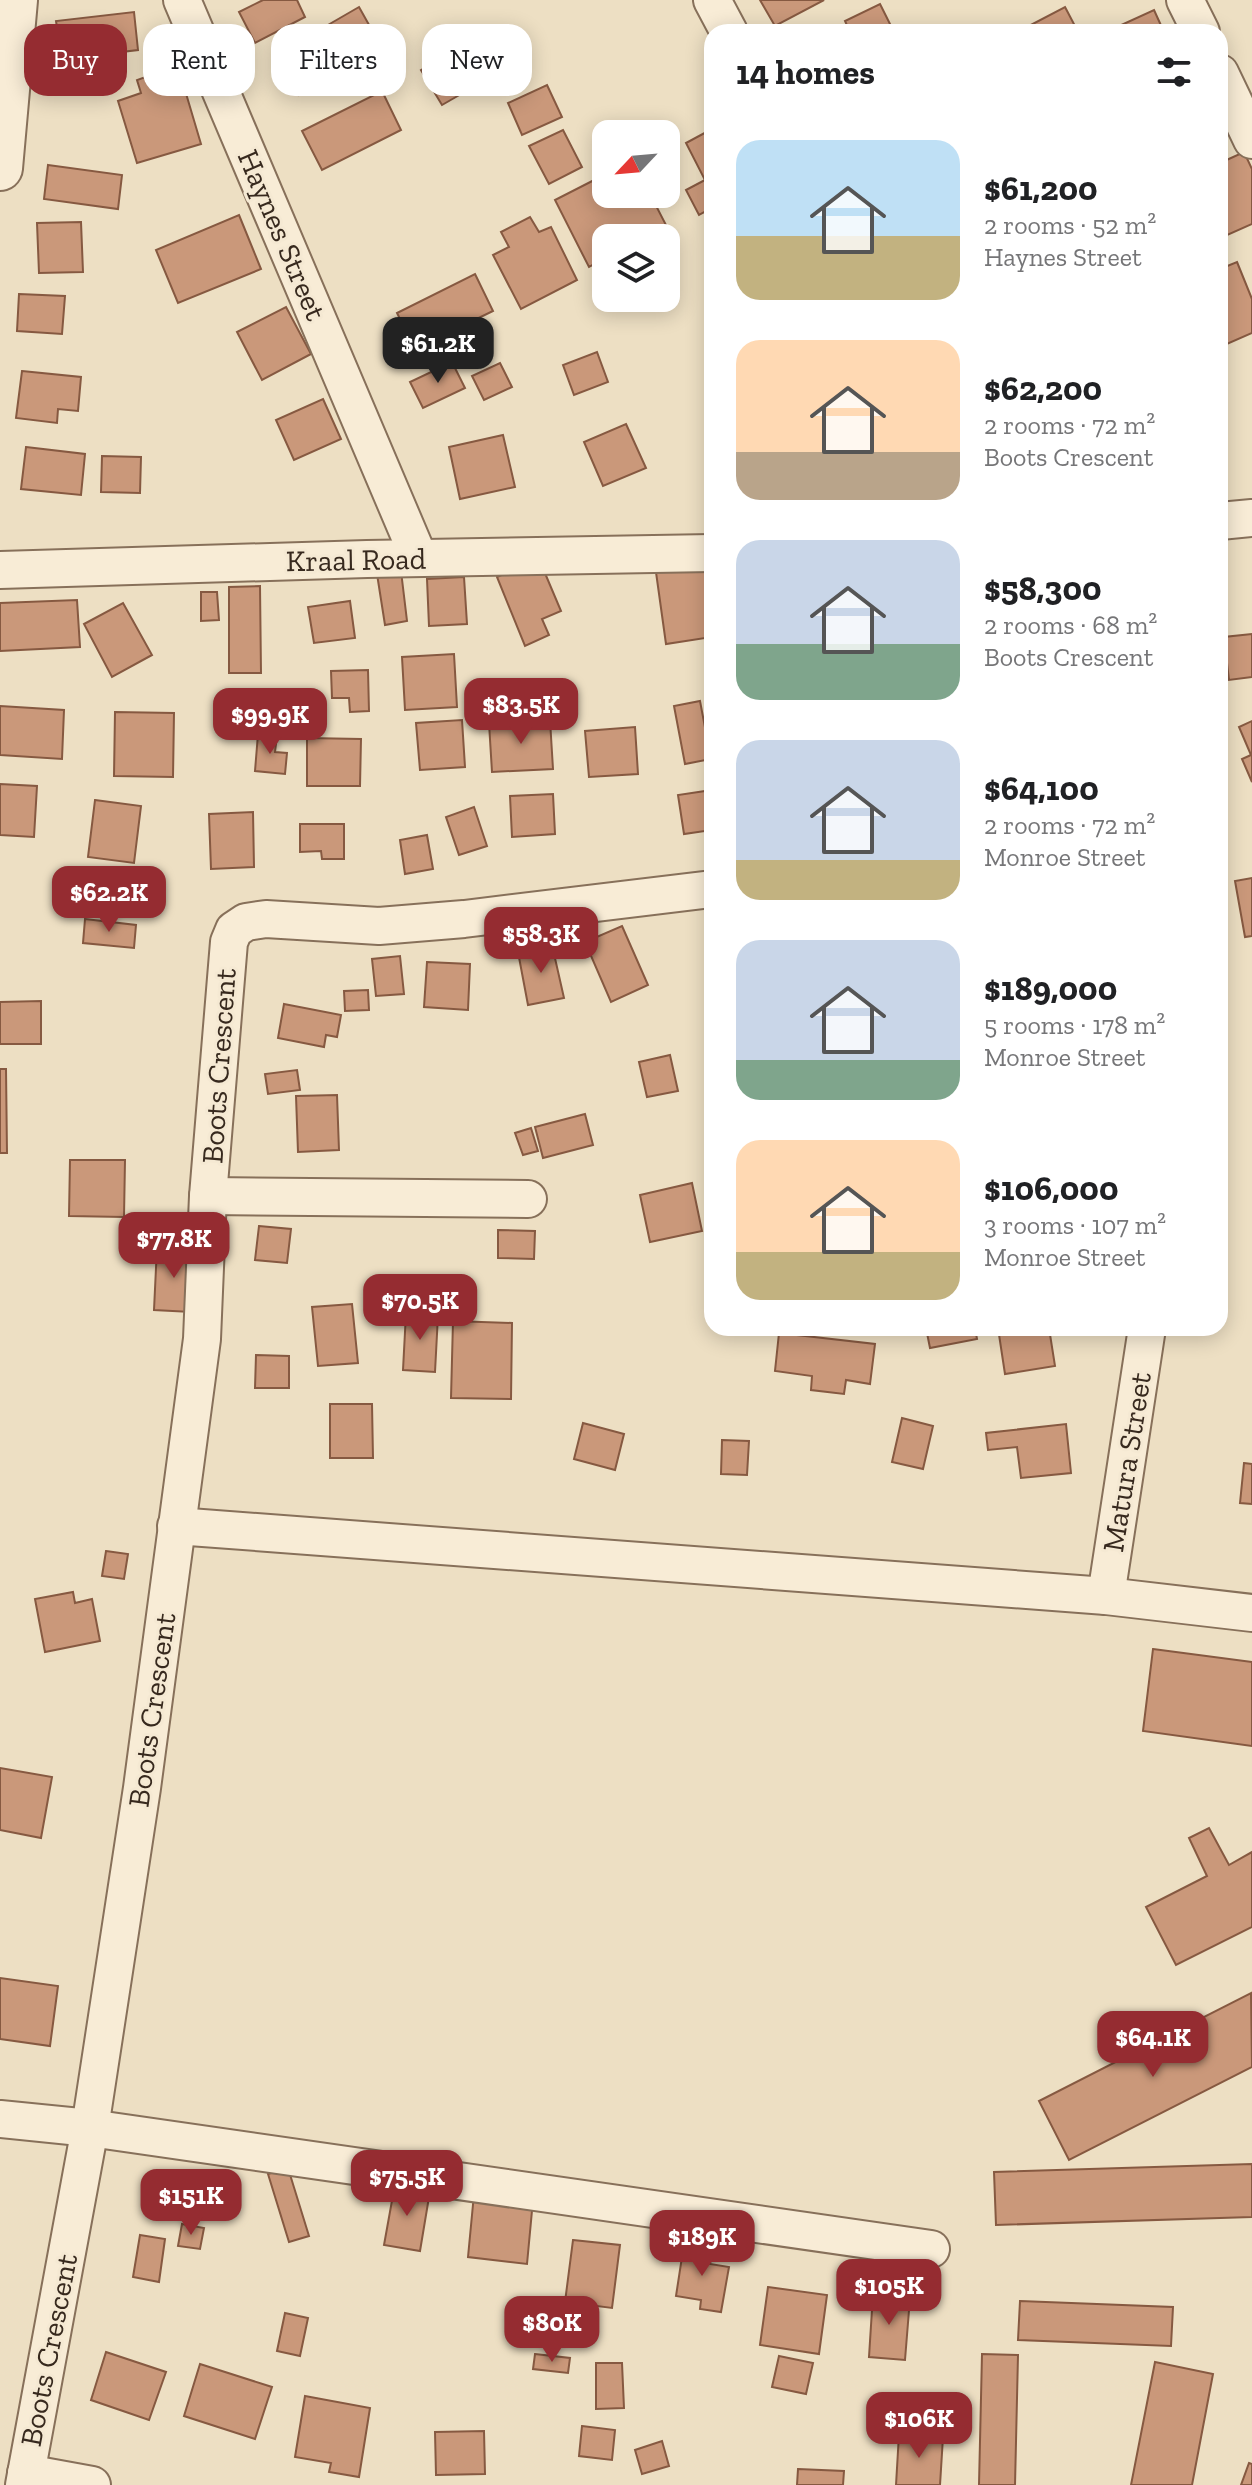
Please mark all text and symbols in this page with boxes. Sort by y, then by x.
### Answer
chip: Buy [24,24,127,96]
chip: Rent [143,24,255,96]
chip: Filters [271,24,406,96]
chip: New [422,24,532,96]
icon: filters [1152,50,1196,94]
text: 14 homes [736,52,875,93]
north arrow [592,120,680,208]
map controls [592,120,680,312]
street label: Haynes Street [230,144,334,326]
text: $61,200 [984,168,1098,209]
icon: home [800,172,896,268]
text: 2 rooms · 52 m² [984,209,1156,241]
button: layers [592,224,680,312]
text: Haynes Street [984,241,1142,273]
pin: $61.2K [373,317,503,385]
text: $61.2K [401,327,475,359]
text: $62,200 [984,368,1102,409]
icon: home [800,372,896,468]
text: 2 rooms · 72 m² [984,409,1155,441]
text: Boots Crescent [984,441,1153,473]
street label: Kraal Road [286,541,427,579]
text: $58,300 [984,568,1102,609]
icon: home [800,572,896,668]
text: 2 rooms · 68 m² [984,609,1157,641]
text: Boots Crescent [984,641,1153,673]
pin: $83.5K [456,678,586,746]
pin: $99.9K [205,688,335,756]
text: $83.5K [482,688,560,720]
text: $99.9K [231,698,309,730]
text: $64,100 [984,768,1099,809]
icon: home [800,772,896,868]
text: 2 rooms · 72 m² [984,809,1155,841]
text: Monroe Street [984,841,1145,873]
pin: $62.2K [44,866,174,934]
text: $62.2K [70,876,148,908]
pin: $58.3K [476,907,606,975]
text: $58.3K [502,917,580,949]
street label: Boots Crescent [194,967,244,1165]
text: $189,000 [984,968,1117,1009]
icon: home [800,972,896,1068]
text: 5 rooms · 178 m² [984,1009,1165,1041]
text: Monroe Street [984,1041,1145,1073]
text: $106,000 [984,1168,1119,1209]
icon: home [800,1172,896,1268]
text: 3 rooms · 107 m² [984,1209,1166,1241]
pin: $77.8K [109,1212,239,1280]
text: $77.8K [136,1222,212,1254]
text: Monroe Street [984,1241,1145,1273]
pin: $70.5K [355,1274,485,1342]
text: $70.5K [381,1284,459,1316]
street label: Matura Street [1095,1370,1159,1554]
street label: Boots Crescent [121,1611,183,1809]
pin: $64.1K [1088,2011,1218,2079]
text: $64.1K [1115,2021,1191,2053]
pin: $75.5K [342,2150,472,2218]
text: $75.5K [369,2160,445,2192]
pin: $151K [135,2169,247,2237]
text: $151K [159,2179,223,2211]
pin: $189K [646,2210,758,2278]
text: $189K [668,2220,736,2252]
street label: Boots Crescent [13,2251,85,2449]
pin: $105K [833,2259,945,2327]
text: $105K [854,2269,924,2301]
pin: $80K [505,2296,599,2364]
text: $80K [522,2306,582,2338]
pin: $106K [863,2392,975,2460]
text: $106K [884,2402,954,2434]

